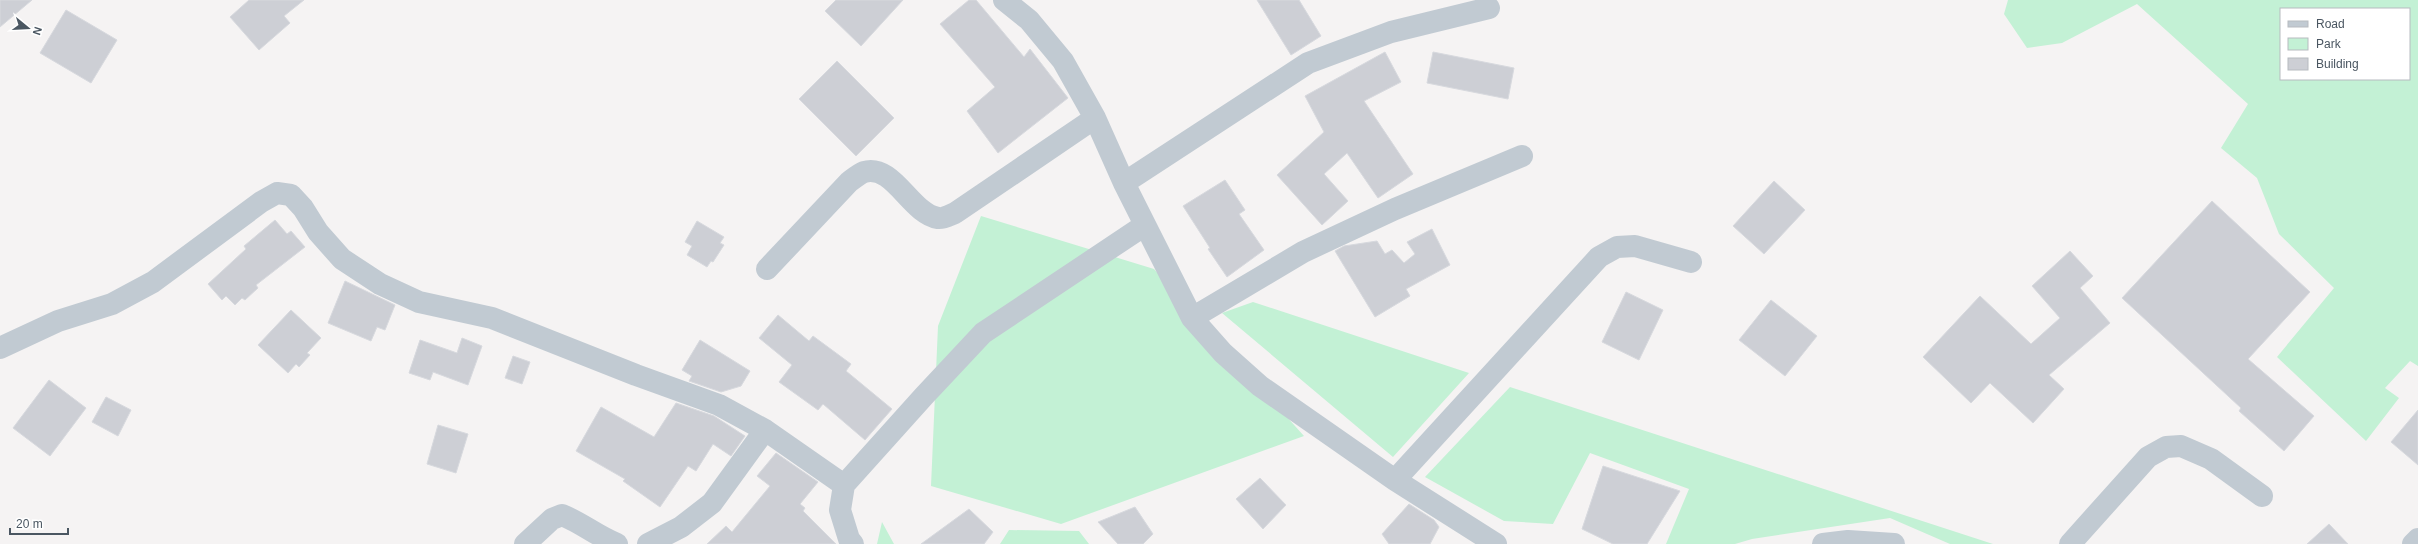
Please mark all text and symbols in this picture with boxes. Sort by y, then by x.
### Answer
north arrow [8,8,48,48]
legend [2280,8,2410,80]
text: Road [2316,17,2345,31]
text: N [31,25,44,37]
text: Park [2316,37,2342,51]
text: Building [2316,57,2359,71]
scale bar [10,510,68,536]
text: 20 m [16,517,43,531]

